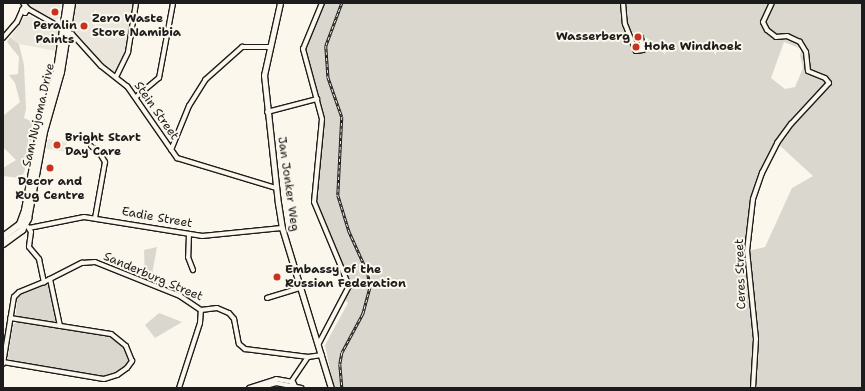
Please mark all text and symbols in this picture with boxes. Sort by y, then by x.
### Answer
marker: Peralin Paints [50,7,60,17]
place label: Zero Waste Store Namibia [92,12,181,40]
place label: Peralin Paints [33,19,77,47]
marker: Zero Waste Store Namibia [79,21,89,31]
place label: Wasserberg [556,30,630,44]
marker: Wasserberg [633,32,643,42]
place label: Hohe Windhoek [644,40,742,54]
marker: Hohe Windhoek [631,42,641,52]
street label: Sam Nujoma Drive [20,62,58,168]
street label: Stein Street [131,79,181,143]
place label: Bright Start Day Care [65,131,141,159]
street label: Jan Jonker Weg [274,136,302,232]
marker: Bright Start Day Care [52,140,62,150]
marker: Decor and Rug Centre [45,163,55,173]
place label: Decor and Rug Centre [15,175,85,203]
street label: Eadie Street [121,205,193,231]
street label: Ceres Street [733,238,749,310]
street label: Sanderburg Street [101,250,205,304]
place label: Embassy of the Russian Federation [285,263,406,291]
marker: Embassy of the Russian Federation [272,272,282,282]

